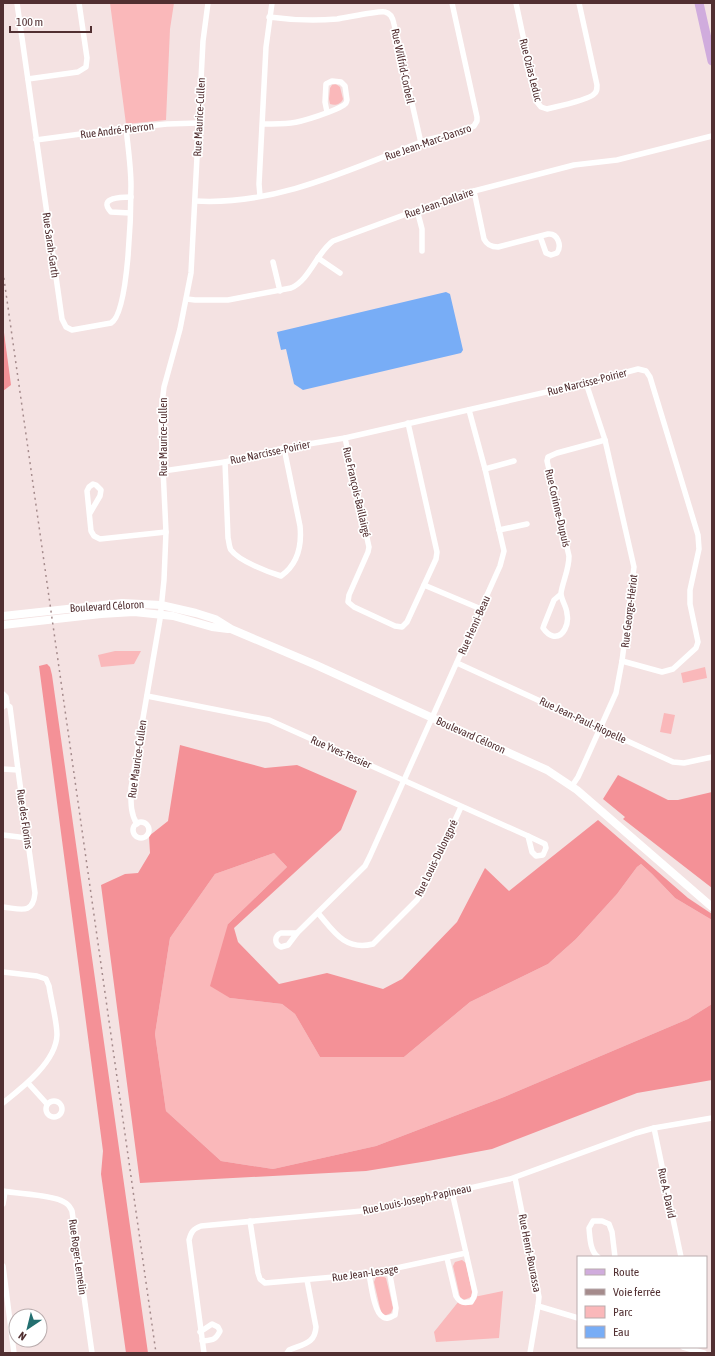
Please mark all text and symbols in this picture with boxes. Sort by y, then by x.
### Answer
scale bar [10,8,91,34]
text: 100 m [16,15,43,29]
street label: Rue Wilfrid-Corbeil [389,27,417,105]
street label: Rue Ozias Leduc [517,37,545,104]
street label: Rue Maurice-Cullen [191,77,207,157]
street label: Rue André-Pierron [80,120,154,140]
street label: Rue Jean-Marc-Dansro [383,122,473,162]
street label: Rue Jean-Dallaire [403,186,475,220]
street label: Rue Sarah-Garth [40,212,62,278]
street label: Rue Narcisse-Poirier [546,366,629,398]
street label: Rue Maurice-Cullen [157,397,169,477]
street label: Rue Narcisse-Poirier [229,438,312,466]
street label: Rue François-Baillairgé [341,446,373,538]
street label: Rue Corinne-Dupuis [543,468,573,548]
street label: Rue George-Hériot [619,574,639,648]
street label: Rue Henri-Beau [456,594,492,656]
street label: Boulevard Céloron [69,598,145,614]
street label: Rue Jean-Paul-Riopelle [538,695,628,745]
street label: Boulevard Céloron [435,714,507,756]
street label: Rue Maurice-Cullen [126,719,148,799]
street label: Rue Yves-Tessier [309,733,374,771]
street label: Rue des Florins [15,788,35,850]
street label: Rue Louis-Dulongpré [412,818,460,898]
street label: Rue A.-David [656,1167,678,1219]
street label: Rue Louis-Joseph-Papineau [362,1182,472,1216]
street label: Rue Henri-Bourassa [517,1213,543,1293]
street label: Rue Roger-Lemelin [67,1218,89,1296]
legend [577,1256,707,1348]
street label: Rue Jean-Lesage [331,1262,399,1284]
text: Route [613,1265,639,1279]
text: Voie ferrée [613,1285,661,1299]
text: Parc [613,1305,633,1319]
north arrow [8,1308,48,1348]
text: Eau [613,1325,630,1339]
text: N [16,1329,28,1343]

